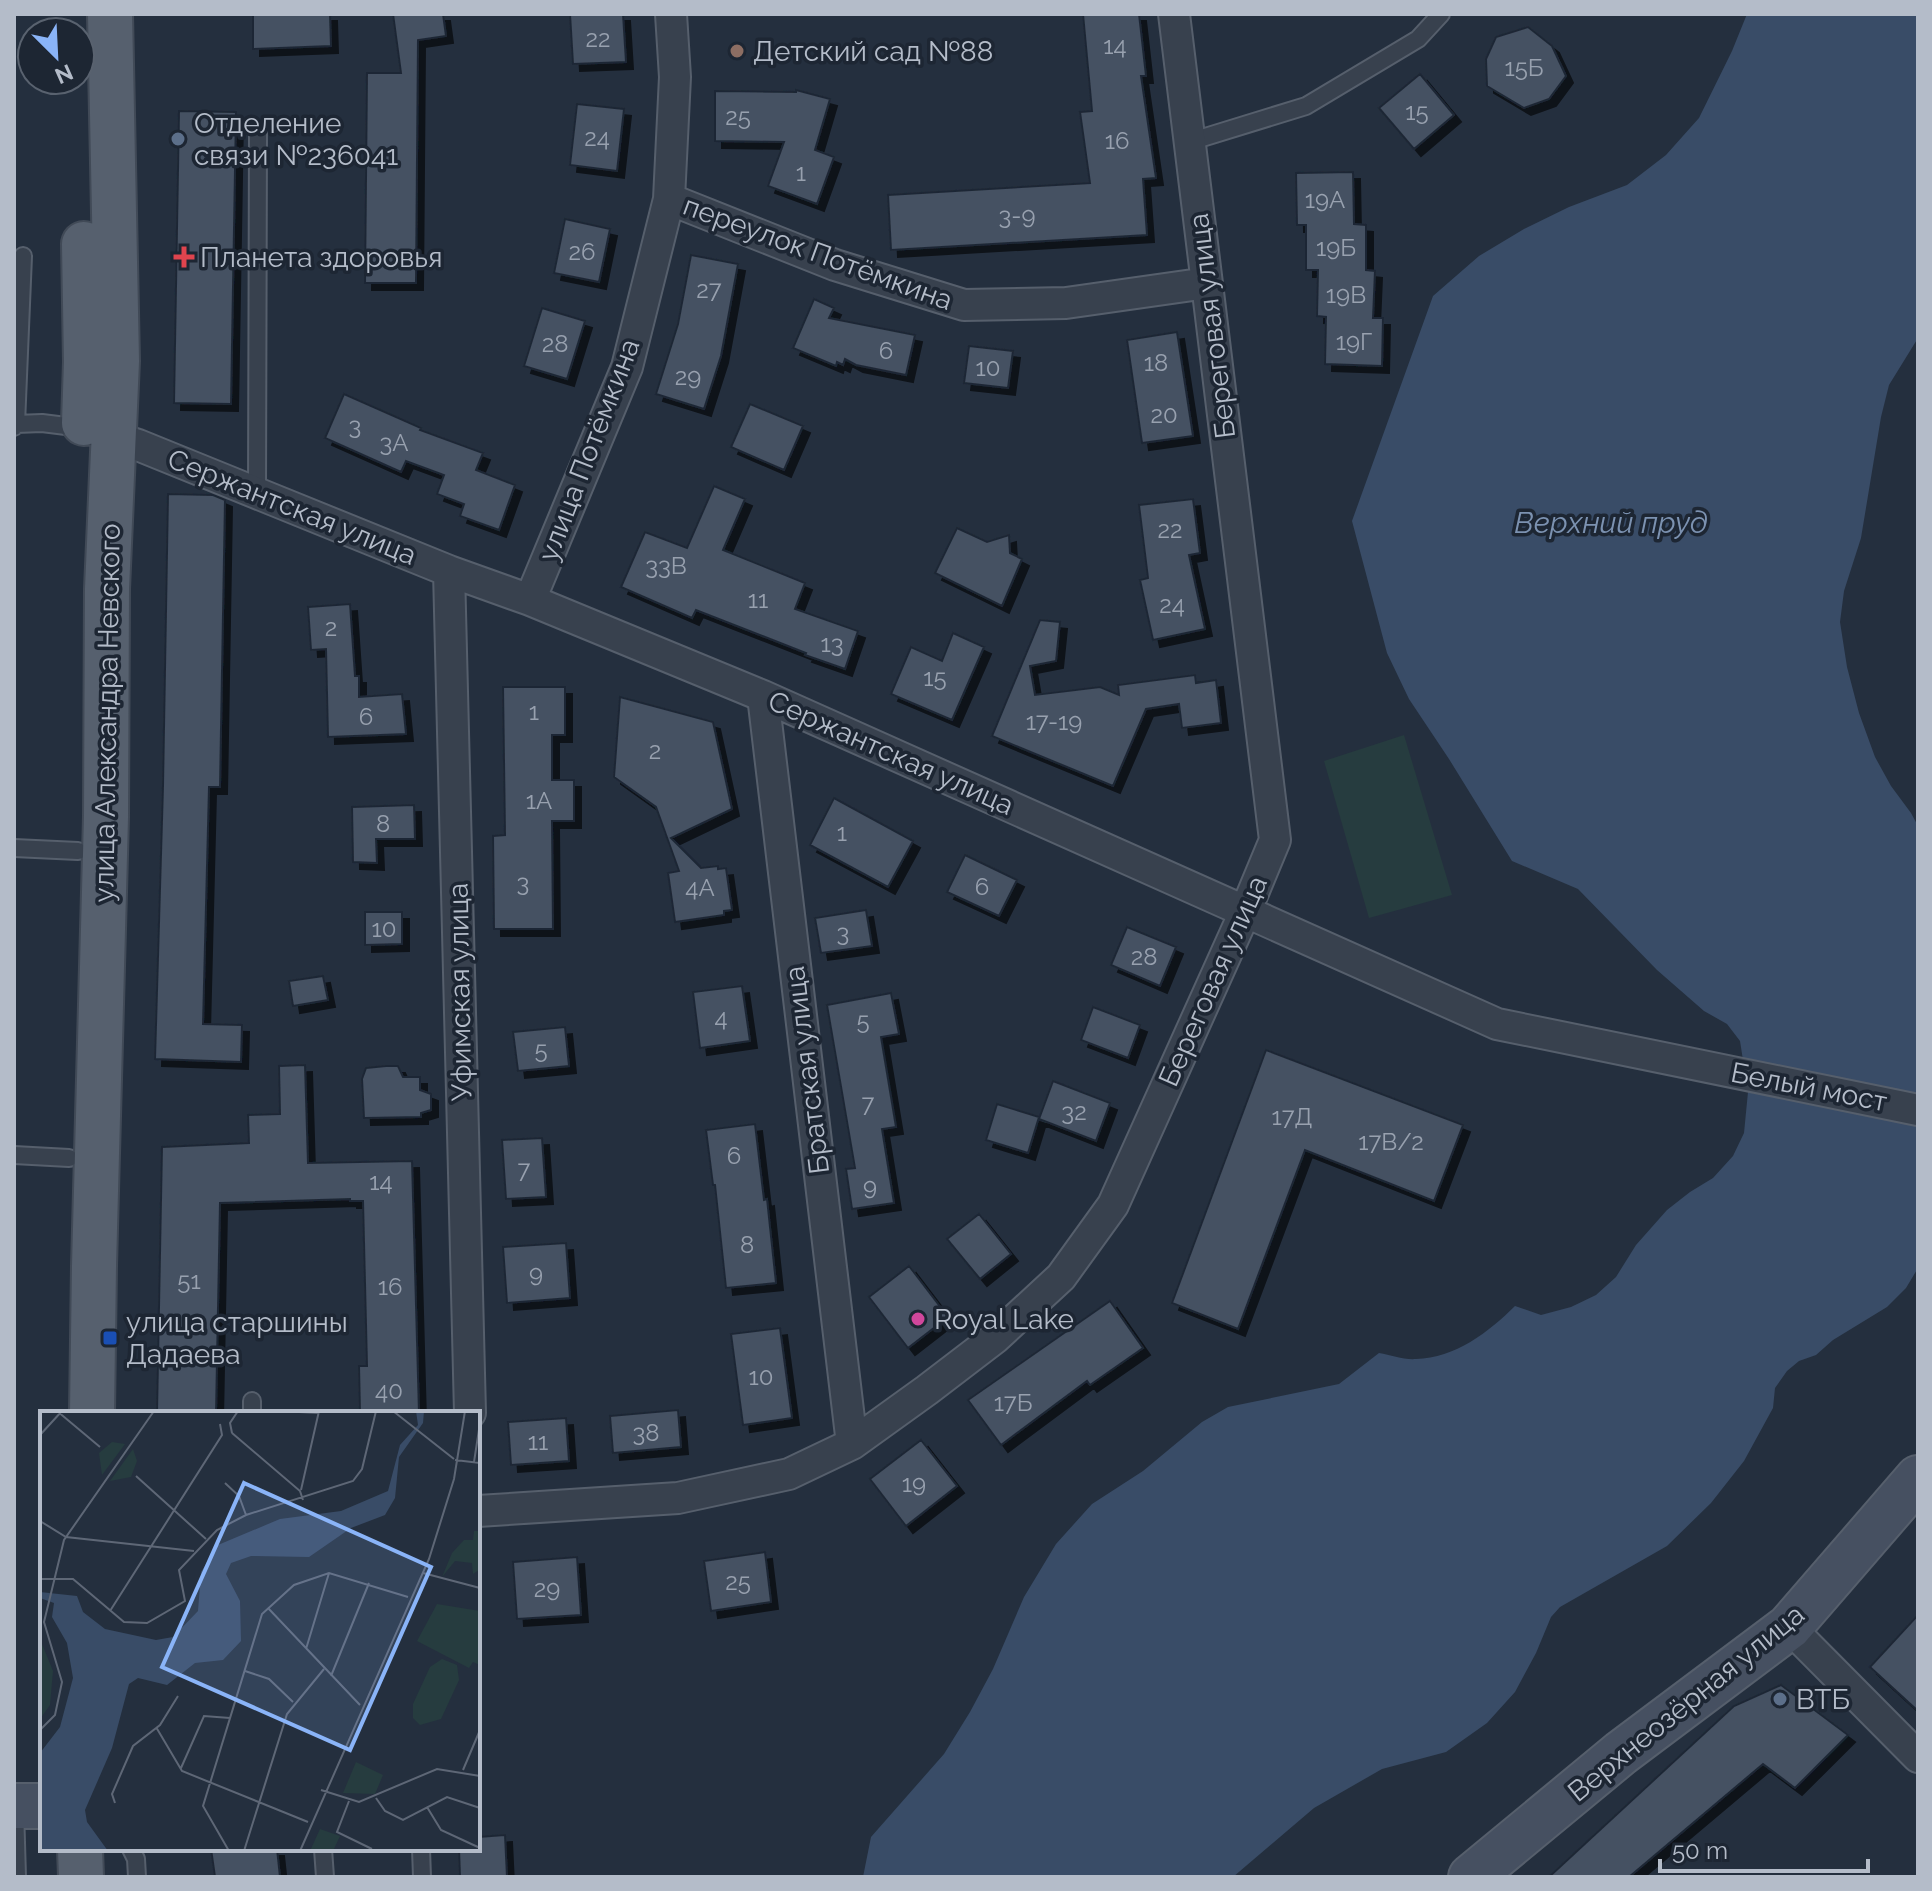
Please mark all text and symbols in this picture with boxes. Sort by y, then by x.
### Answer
north arrow [16,16,96,96]
house number: 22 [585,24,611,53]
house number: 14 [1103,31,1127,60]
place label: Детский сад №88 [753,35,993,68]
marker: Детский сад №88 [728,42,746,60]
house number: 15Б [1505,53,1544,82]
text: N [51,59,77,90]
house number: 15 [1405,97,1429,126]
house number: 25 [725,102,751,131]
place label: Отделение связи №236041 [194,107,398,172]
house number: 24 [584,123,610,152]
house number: 16 [1105,126,1129,155]
marker: Отделение связи №236041 [169,130,187,148]
house number: 1 [796,158,806,187]
house number: 19А [1305,185,1345,214]
street label: переулок Потёмкина [679,189,957,317]
house number: 3-9 [998,201,1036,230]
street label: Береговая улица [1182,211,1242,441]
house number: 19Б [1316,233,1356,262]
house number: 26 [569,237,595,266]
place label: Планета здоровья [200,241,442,274]
marker: Планета здоровья [175,248,193,266]
house number: 27 [696,275,722,304]
house number: 19В [1326,280,1366,309]
house number: 19Г [1336,327,1372,356]
house number: 28 [542,329,568,358]
street label: улица Потёмкина [531,334,647,566]
house number: 6 [879,336,893,365]
house number: 18 [1144,348,1168,377]
house number: 10 [976,353,1000,382]
house number: 29 [675,362,701,391]
house number: 20 [1150,400,1178,429]
house number: 3 [349,411,361,440]
house number: 3А [379,428,409,457]
street label: Сержантская улица [163,442,421,572]
water label: Верхний пруд [1514,505,1708,540]
house number: 22 [1157,515,1183,544]
street label: улица Александра Невского [87,523,127,903]
house number: 33В [645,551,687,580]
house number: 11 [748,585,768,614]
house number: 24 [1159,590,1185,619]
house number: 2 [325,613,337,642]
house number: 13 [820,629,844,658]
house number: 15 [923,663,947,692]
street label: Сержантская улица [763,684,1019,822]
house number: 1 [529,697,539,726]
house number: 6 [359,702,373,731]
house number: 17-19 [1026,707,1082,736]
house number: 2 [649,736,661,765]
house number: 1А [526,786,552,815]
house number: 8 [376,809,390,838]
house number: 1 [837,818,847,847]
house number: 3 [517,868,529,897]
street label: Береговая улица [1152,871,1274,1091]
house number: 6 [975,872,989,901]
house number: 4А [685,873,715,902]
street label: Уфимская улица [442,883,478,1101]
house number: 10 [372,914,396,943]
house number: 3 [837,918,849,947]
house number: 28 [1131,942,1157,971]
street label: Братская улица [778,964,836,1176]
house number: 4 [714,1003,728,1032]
house number: 5 [856,1006,870,1035]
house number: 5 [534,1035,548,1064]
street label: Белый мост [1728,1056,1890,1118]
house number: 7 [862,1089,875,1118]
house number: 32 [1061,1097,1087,1126]
house number: 17Д [1272,1102,1312,1131]
house number: 17В/2 [1358,1127,1424,1156]
house number: 6 [727,1141,741,1170]
house number: 7 [518,1155,531,1184]
house number: 14 [369,1167,393,1196]
house number: 9 [863,1172,877,1201]
house number: 8 [740,1230,754,1259]
house number: 9 [529,1259,543,1288]
house number: 51 [177,1266,201,1295]
house number: 16 [378,1272,402,1301]
place label: Royal Lake [934,1303,1074,1336]
place label: улица старшины Дадаева [126,1306,348,1371]
marker: Royal Lake [909,1310,927,1328]
marker: улица старшины Дадаева [101,1329,119,1347]
house number: 10 [749,1362,773,1391]
house number: 40 [375,1376,403,1405]
house number: 17Б [994,1388,1032,1417]
inset map [40,1411,480,1851]
house number: 38 [632,1418,660,1447]
house number: 11 [528,1427,548,1456]
house number: 19 [902,1469,926,1498]
house number: 25 [725,1567,751,1596]
house number: 29 [534,1574,560,1603]
street label: Верхнеозёрная улица [1561,1598,1811,1808]
place label: ВТБ [1796,1683,1850,1716]
marker: ВТБ [1771,1690,1789,1708]
scale bar [1660,1823,1868,1873]
text: 50 m [1672,1836,1728,1865]

